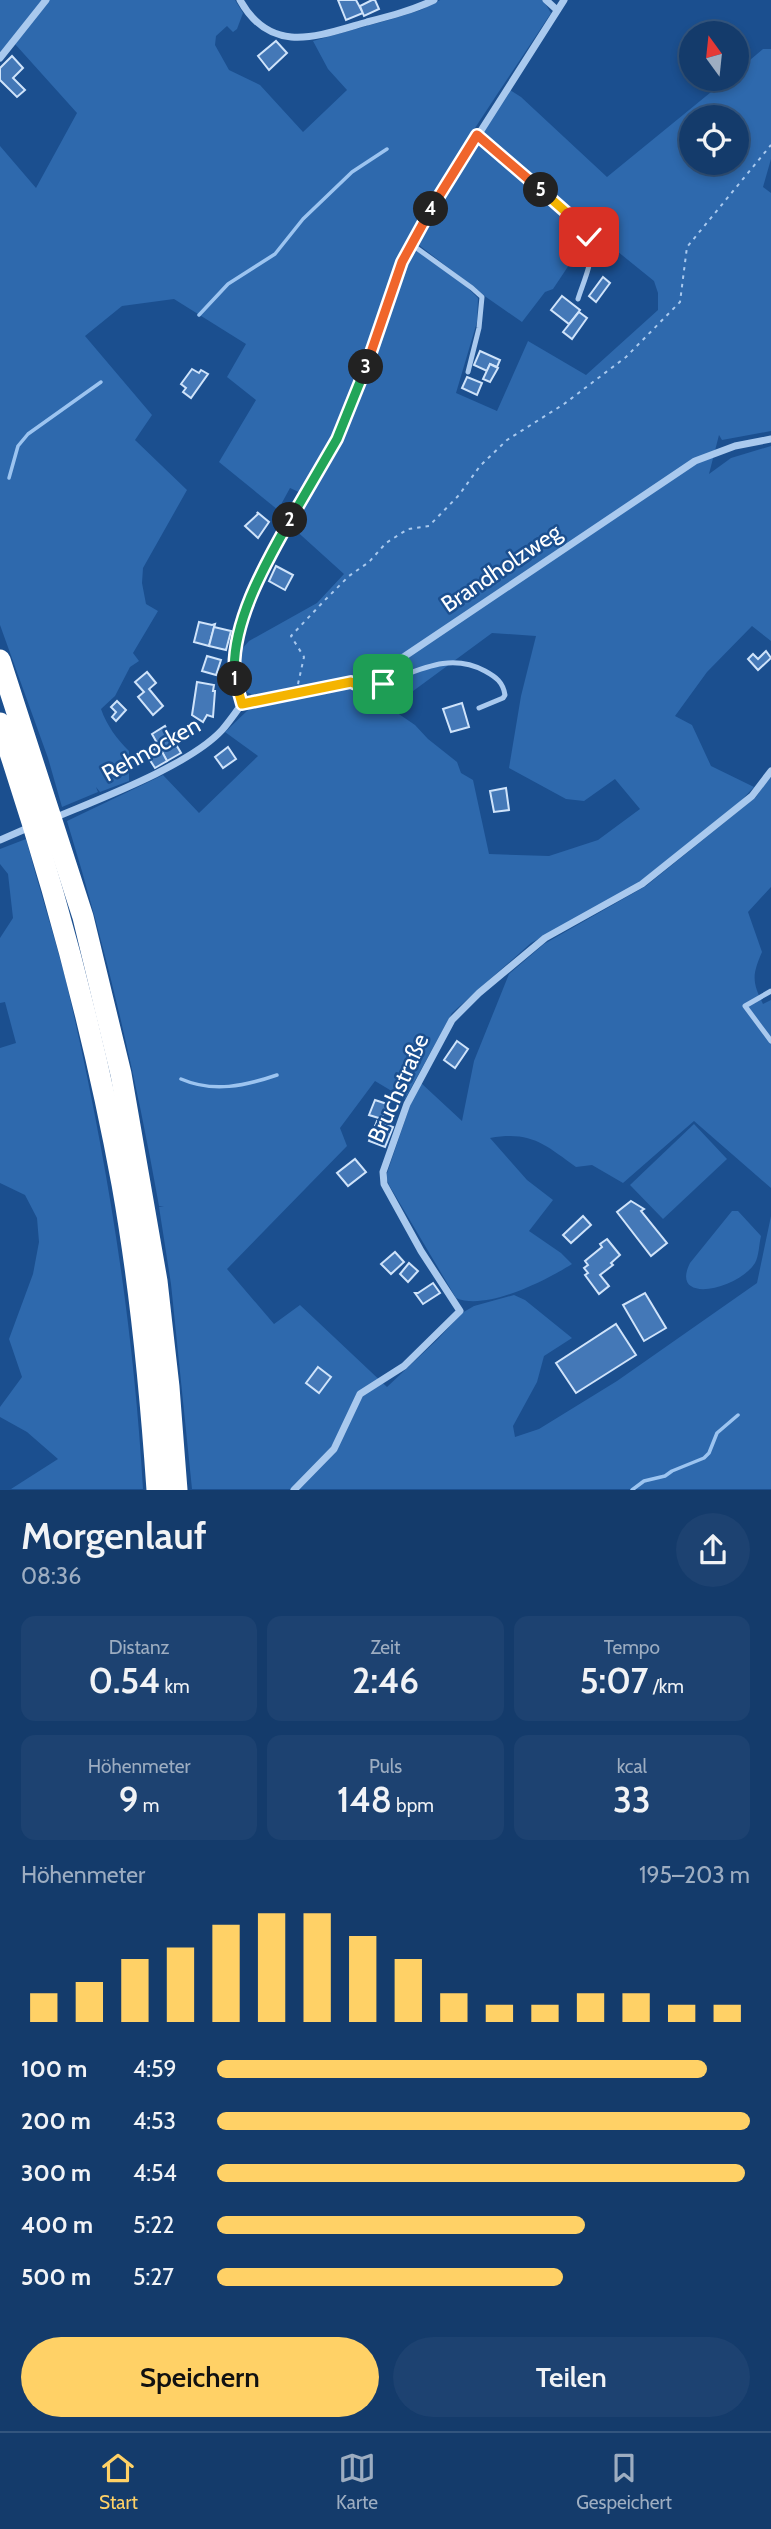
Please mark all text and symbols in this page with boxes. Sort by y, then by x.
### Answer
north arrow [679,21,749,91]
map controls [679,21,749,175]
button: locate [679,105,749,175]
pin: 5 [524,172,558,208]
text: 5 [535,178,546,201]
pin: 4 [414,192,448,227]
text: 4 [425,197,436,220]
pin [559,207,619,267]
icon: check [570,218,608,256]
pin: 3 [348,350,384,384]
text: 3 [360,355,371,378]
pin: 2 [272,503,308,538]
text: 2 [284,508,295,531]
street label: Brandholzweg [436,517,567,618]
pin [353,654,413,714]
pin: 1 [218,662,252,696]
icon: arrive [364,665,402,703]
text: 1 [231,667,238,690]
street label: Rehnocken [97,711,205,787]
street label: Bruchstraße [362,1029,435,1147]
text: Morgenlauf [21,1512,207,1559]
button: share [676,1513,750,1587]
text: 08:36 [21,1562,81,1590]
text: Distanz [109,1636,170,1659]
text: Zeit [370,1636,401,1659]
text: Tempo [604,1636,660,1659]
text: 0.54 [89,1659,160,1702]
text: 2:46 [352,1659,419,1702]
text: 5:07 [580,1659,648,1702]
text: km [160,1675,190,1698]
text: /km [648,1675,684,1698]
text: Höhenmeter [88,1755,191,1778]
text: Puls [369,1755,402,1778]
text: kcal [617,1755,647,1778]
text: 9 [119,1778,139,1821]
text: 148 [337,1778,392,1821]
text: 33 [613,1778,651,1821]
text: m [139,1794,160,1817]
text: bpm [392,1794,434,1817]
text: Höhenmeter [21,1861,145,1889]
text: 195–203 m [639,1861,750,1889]
text: 100 m [21,2055,87,2083]
text: 4:59 [133,2055,177,2083]
text: 200 m [21,2107,91,2135]
text: 4:53 [133,2107,176,2135]
text: 300 m [21,2159,91,2187]
text: 4:54 [133,2159,177,2187]
text: 400 m [21,2211,93,2239]
text: 5:22 [133,2211,174,2239]
text: 500 m [21,2263,91,2291]
text: 5:27 [133,2263,174,2291]
button: Speichern [21,2337,379,2417]
button: Teilen [393,2337,750,2417]
tab: Start [99,2449,138,2514]
tab: Karte [336,2449,378,2514]
tab: Gespeichert [576,2449,672,2514]

